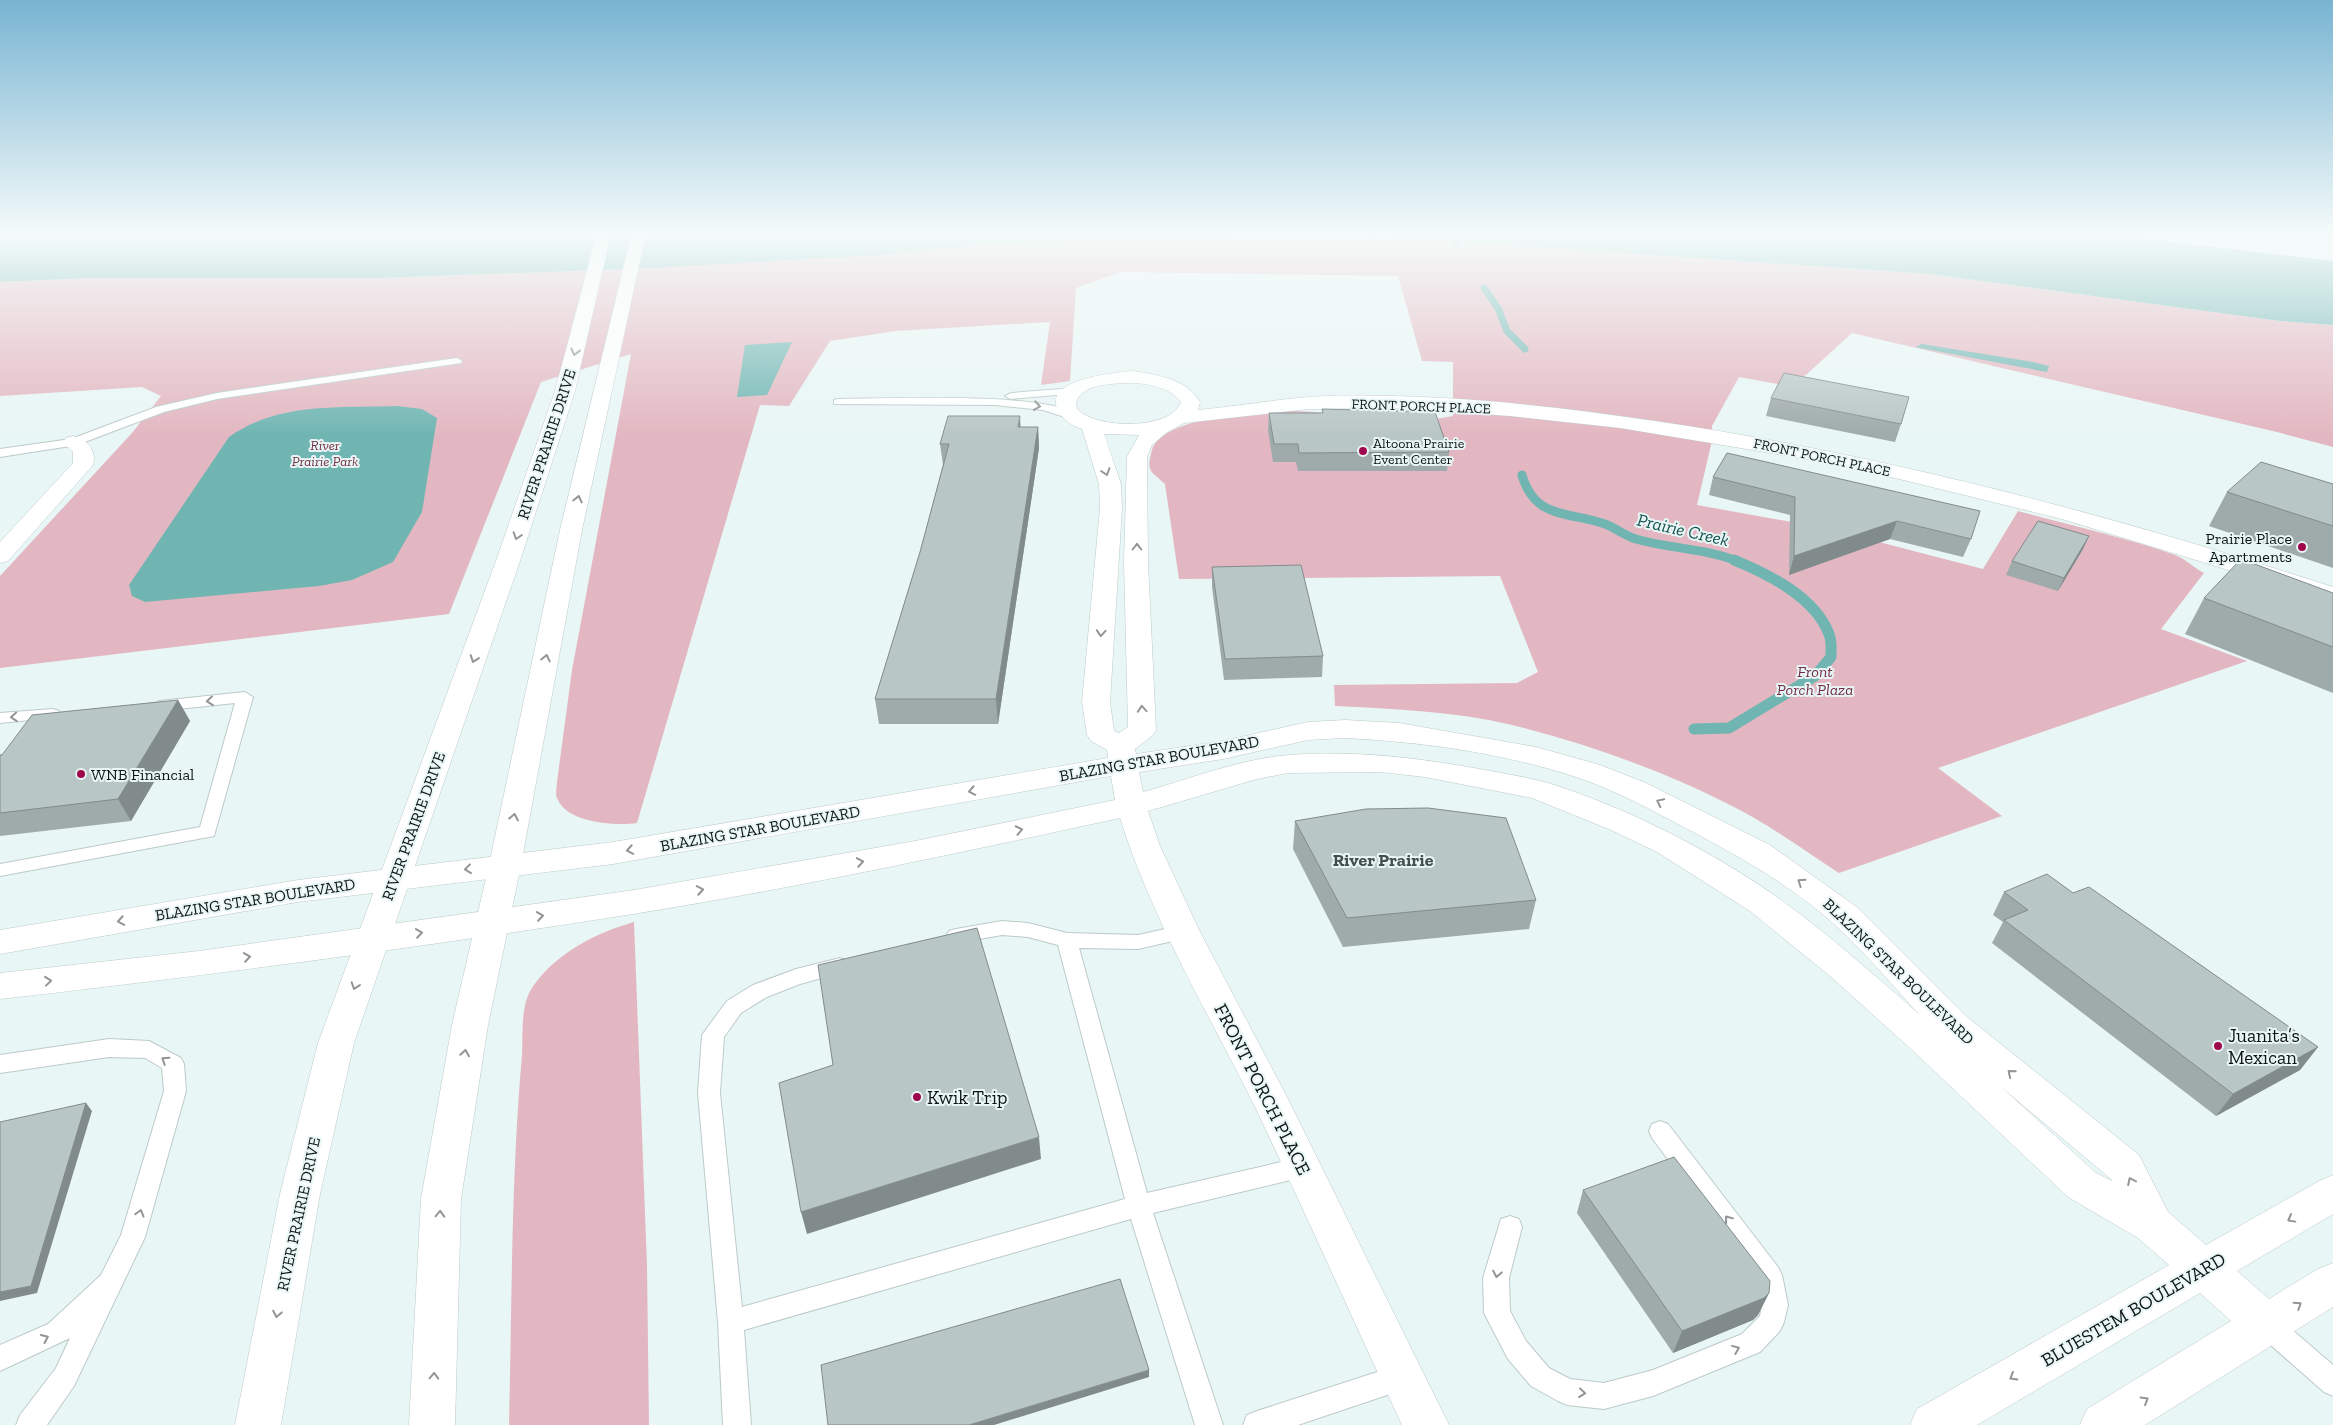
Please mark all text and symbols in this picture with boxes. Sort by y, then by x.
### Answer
one-way arrow [570,347,581,356]
street label: RIVER PRAIRIE DRIVE [513,367,580,522]
street label: FRONT PORCH PLACE [1351,396,1491,417]
one-way arrow [1033,400,1041,411]
place label: Altoona Prairie Event Center [1373,435,1465,468]
street label: FRONT PORCH PLACE [1752,435,1892,480]
park label: River Prairie Park [292,437,358,470]
marker: Altoona Prairie Event Center [1357,445,1369,457]
one-way arrow [1100,467,1110,475]
one-way arrow [572,494,583,503]
water label: Prairie Creek [1635,509,1731,551]
place label: Prairie Place Apartments [2205,529,2292,566]
one-way arrow [512,532,522,540]
marker: Prairie Place Apartments [2296,541,2308,553]
one-way arrow [1132,543,1142,550]
one-way arrow [1096,629,1107,637]
one-way arrow [470,654,480,663]
one-way arrow [541,654,551,662]
park label: Front Porch Plaza [1777,662,1853,699]
one-way arrow [206,695,214,706]
one-way arrow [1136,705,1147,713]
one-way arrow [9,711,17,722]
street label: BLAZING STAR BOULEVARD [1058,732,1260,785]
street label: RIVER PRAIRIE DRIVE [378,749,449,903]
place label: WNB Financial [91,765,194,784]
marker: WNB Financial [75,768,87,780]
one-way arrow [968,785,976,796]
one-way arrow [1656,798,1665,808]
street label: BLAZING STAR BOULEVARD [659,802,861,855]
one-way arrow [508,813,518,822]
one-way arrow [1015,825,1024,835]
one-way arrow [625,845,634,855]
district label: River Prairie [1333,849,1434,871]
one-way arrow [856,857,864,867]
one-way arrow [464,863,472,874]
street label: BLAZING STAR BOULEVARD [154,874,357,925]
one-way arrow [1797,878,1806,888]
one-way arrow [696,886,704,896]
street label: BLAZING STAR BOULEVARD [1819,894,1978,1049]
one-way arrow [536,911,544,922]
one-way arrow [117,915,125,926]
one-way arrow [416,928,424,939]
one-way arrow [243,953,252,963]
one-way arrow [45,976,53,987]
one-way arrow [351,982,361,990]
street label: FRONT PORCH PLACE [1209,1000,1316,1179]
place label: Juanita’s Mexican [2228,1024,2300,1069]
marker: Juanita’s Mexican [2212,1040,2224,1052]
one-way arrow [459,1049,469,1058]
one-way arrow [162,1057,171,1066]
one-way arrow [2008,1070,2017,1079]
place label: Kwik Trip [927,1086,1007,1109]
marker: Kwik Trip [911,1091,923,1103]
street label: RIVER PRAIRIE DRIVE [273,1135,324,1293]
one-way arrow [2127,1177,2138,1186]
one-way arrow [134,1210,144,1218]
one-way arrow [435,1210,446,1218]
one-way arrow [2288,1212,2297,1222]
one-way arrow [1725,1216,1733,1225]
street label: BLUESTEM BOULEVARD [2037,1247,2230,1372]
one-way arrow [1493,1269,1503,1278]
one-way arrow [2292,1302,2302,1311]
one-way arrow [273,1310,283,1319]
one-way arrow [40,1334,49,1345]
one-way arrow [1731,1345,1740,1356]
one-way arrow [2010,1371,2019,1381]
one-way arrow [429,1372,440,1380]
one-way arrow [1578,1387,1586,1398]
one-way arrow [2140,1397,2149,1407]

